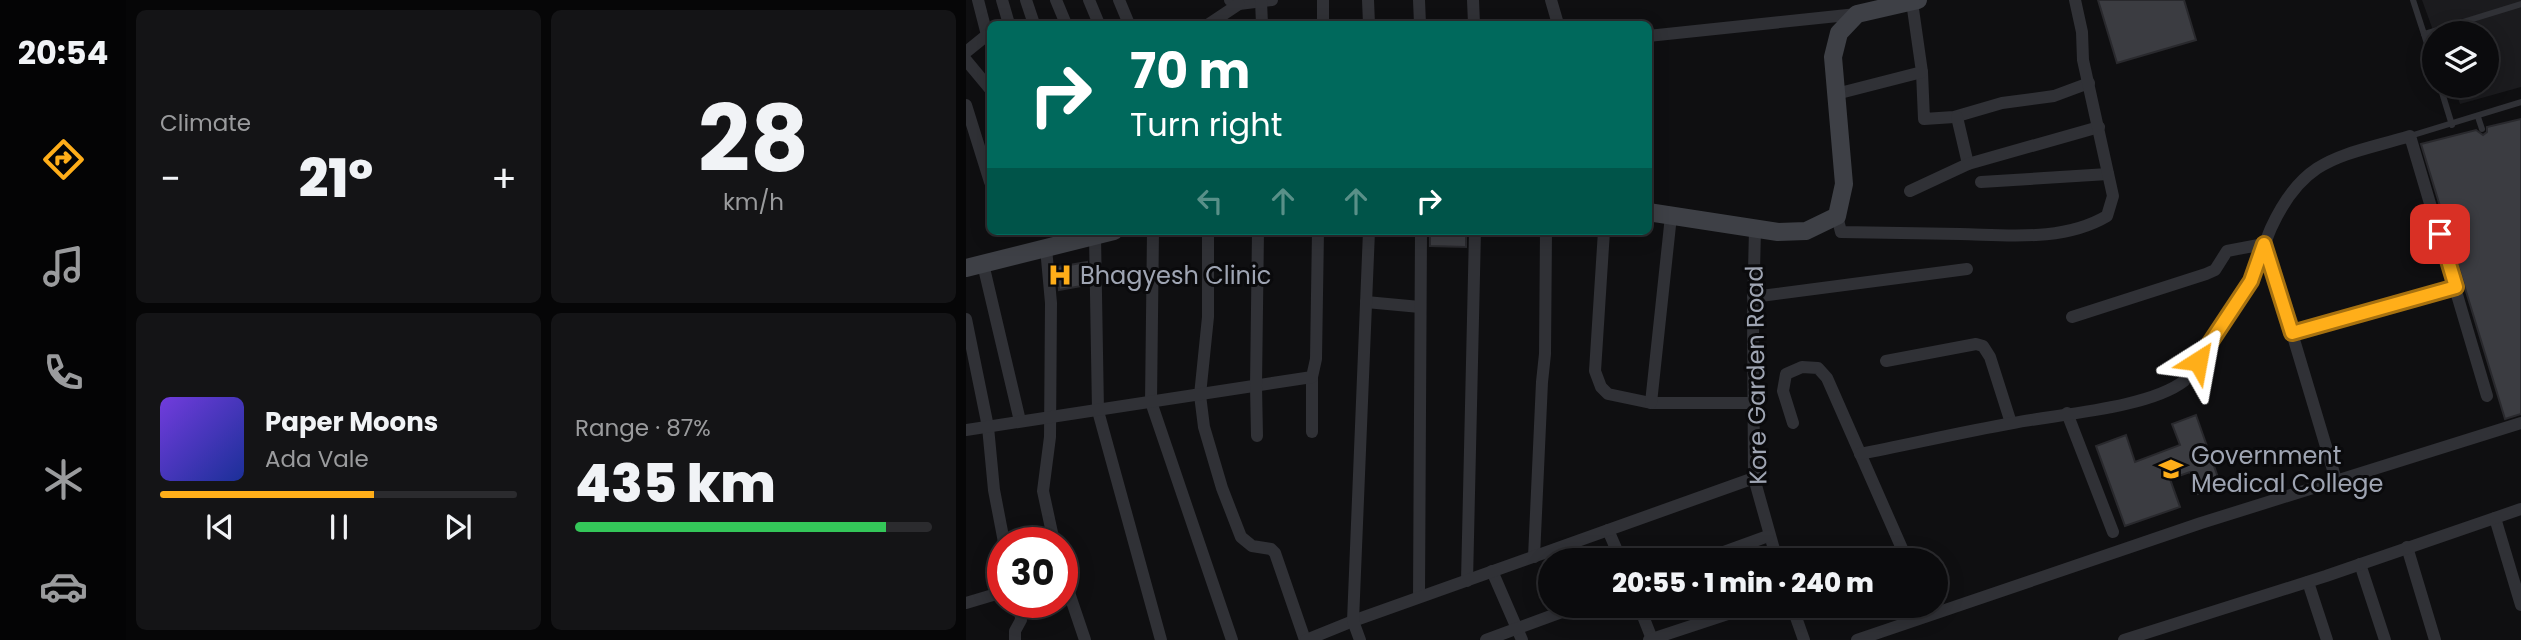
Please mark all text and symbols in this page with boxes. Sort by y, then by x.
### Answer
map controls [2422,21,2499,98]
button: layers [2422,21,2499,98]
text: 20:54 [18,30,108,75]
text: 70 m [1130,37,1250,105]
icon: right [1015,49,1106,140]
text: 28 [698,75,809,203]
text: Turn right [1130,102,1282,147]
text: Climate [160,107,251,139]
icon: directions [39,135,88,184]
text: 21° [299,142,373,215]
text: − [160,152,181,205]
text: + [491,152,517,205]
icon: left [1191,182,1229,220]
icon: ahead [1264,182,1302,220]
icon: ahead [1337,182,1375,220]
icon: right [1410,182,1448,220]
text: km/h [723,186,784,218]
pin [2410,204,2470,264]
icon: arrive [2421,215,2459,253]
icon: music [39,242,88,291]
place label: Bhagyesh Clinic [1080,259,1271,292]
hospital icon: Bhagyesh Clinic [1046,261,1074,289]
street label: Kore Garden Road [1738,265,1774,485]
position arrow [2161,324,2235,398]
icon: phone [39,348,88,397]
text: Paper Moons [265,404,438,440]
text: Range · 87% [575,412,711,444]
place label: Government Medical College [2191,439,2383,500]
text: Ada Vale [265,443,369,475]
text: 435 km [575,447,776,520]
icon: climate [39,455,88,504]
school or university icon: Government Medical College [2157,455,2185,483]
icon: previous [201,508,239,546]
icon: pause [320,508,358,546]
icon: next [439,508,477,546]
speed limit sign: 30 [987,527,1078,618]
icon: car [39,562,88,611]
text: 20:55 · 1 min · 240 m [1612,565,1874,601]

